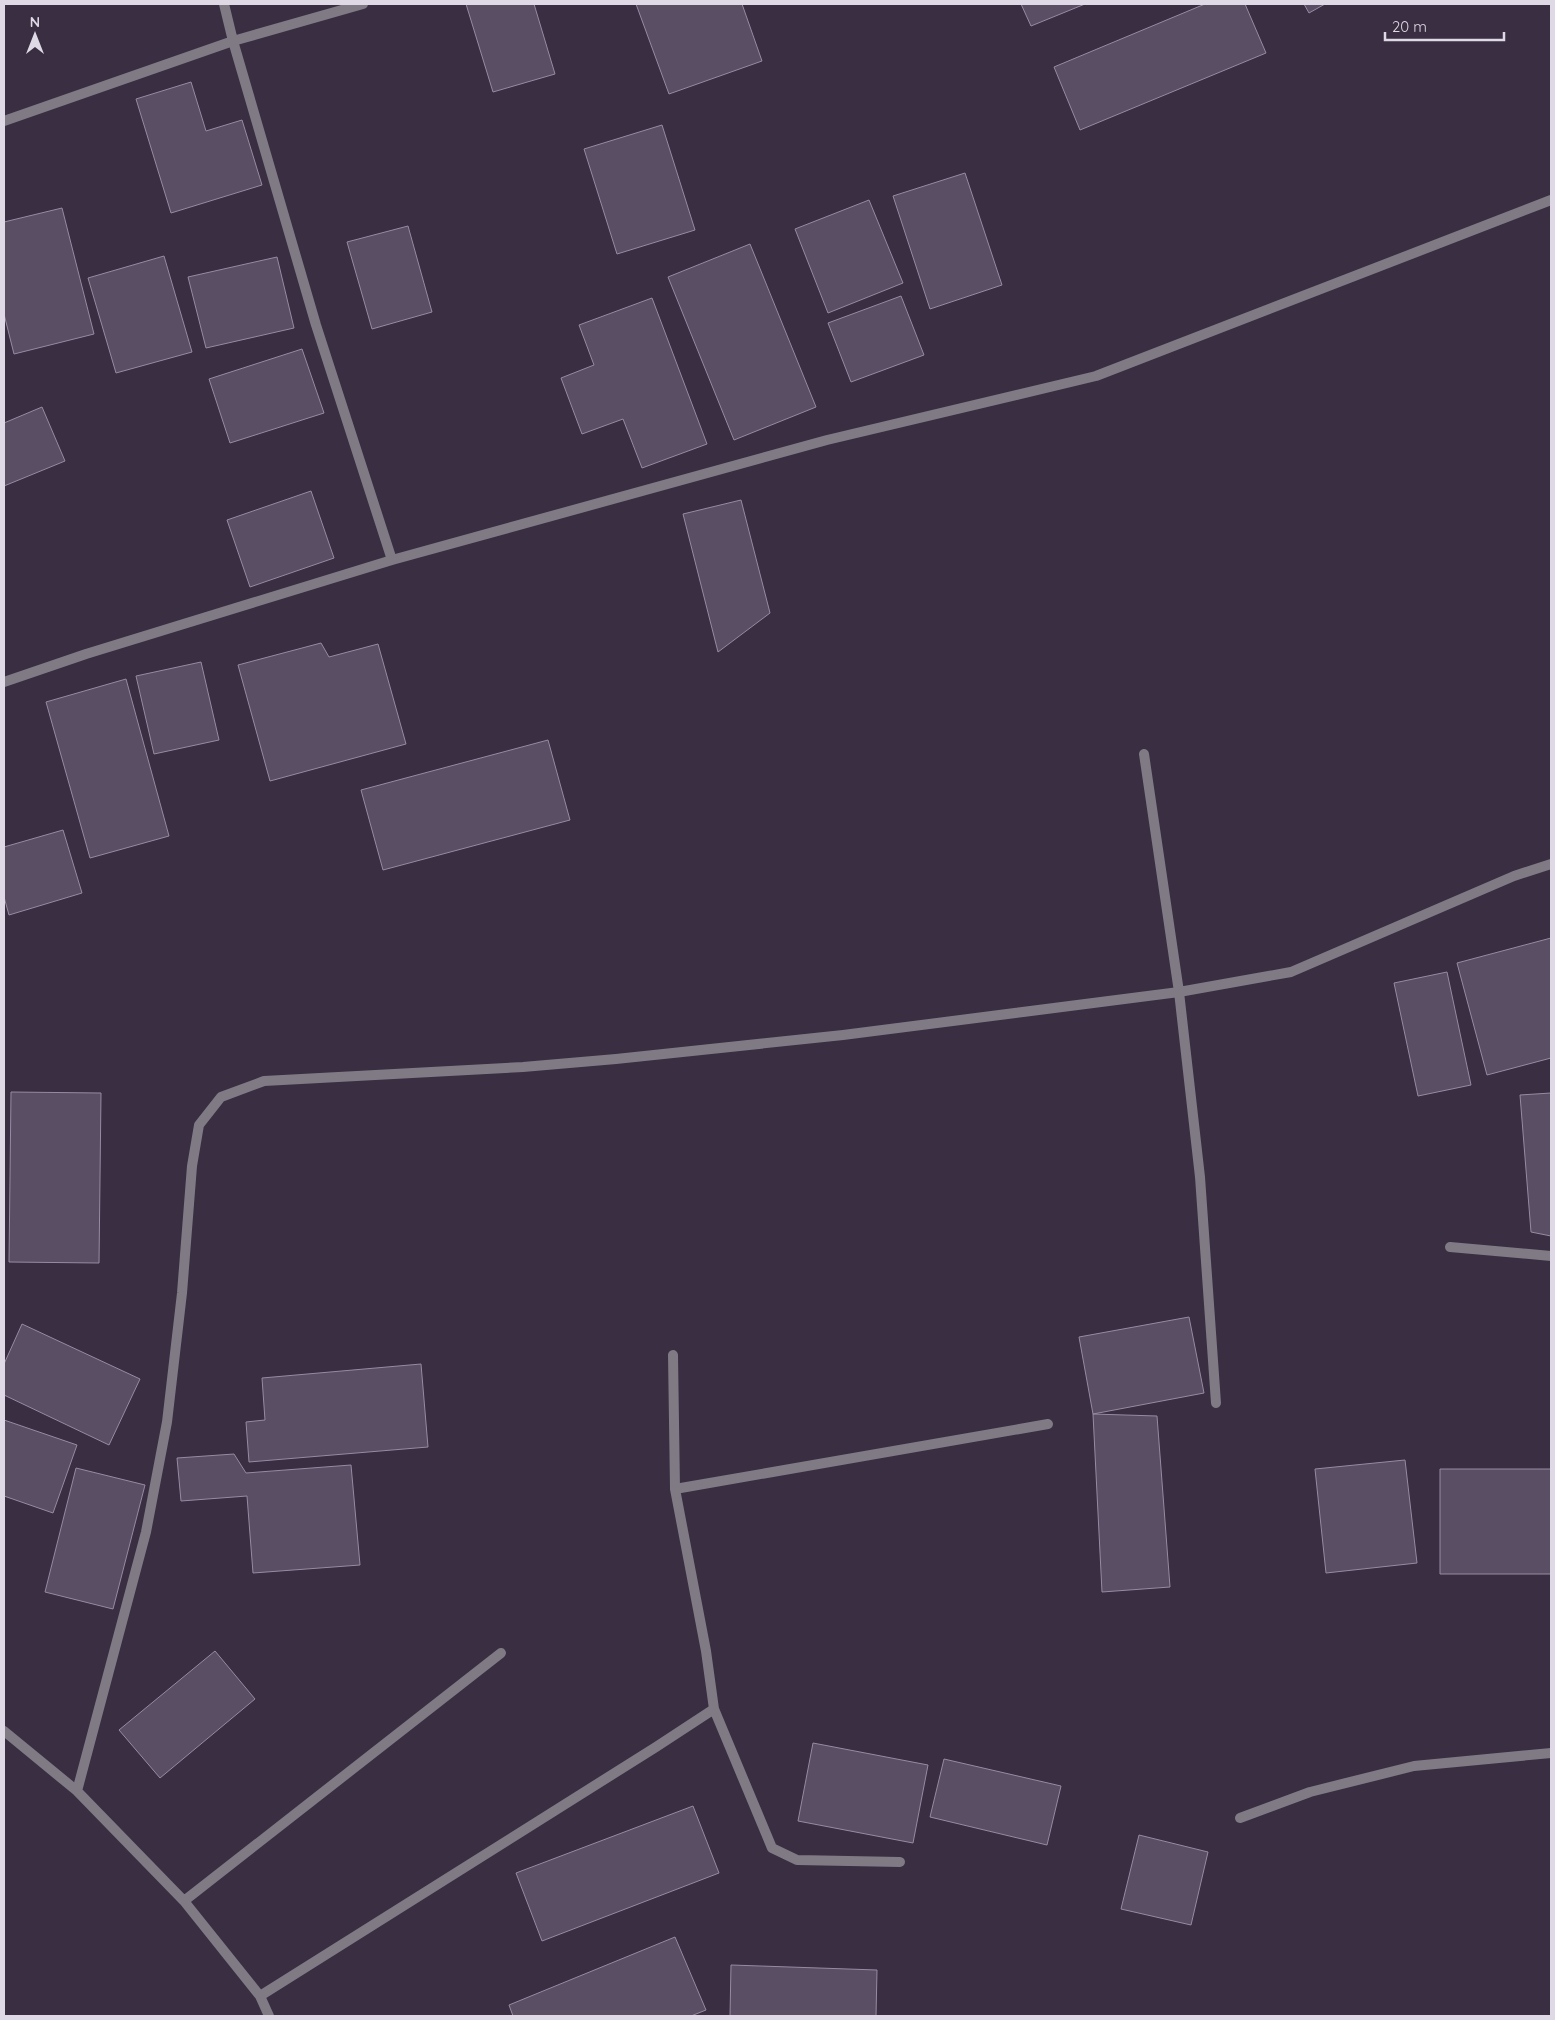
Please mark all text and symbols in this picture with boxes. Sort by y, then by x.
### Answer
north arrow [10,10,60,60]
scale bar [1385,10,1504,42]
text: N [30,13,40,31]
text: 20 m [1392,17,1427,36]

